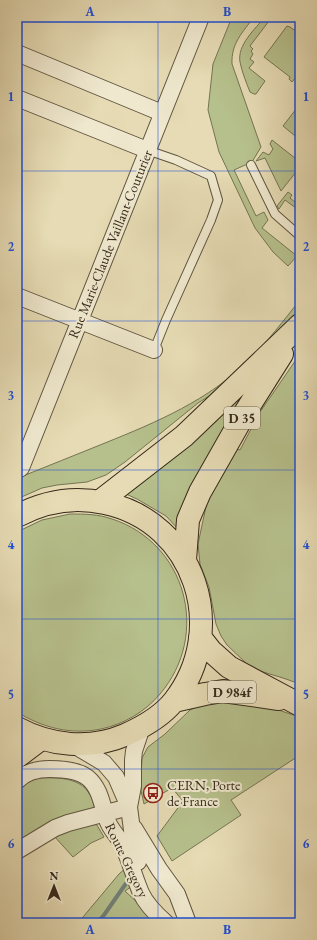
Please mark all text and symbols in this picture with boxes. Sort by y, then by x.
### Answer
text: A [84,3,95,20]
text: B [223,3,231,20]
text: 1 [8,88,15,105]
text: 1 [303,88,310,105]
street label: Rue Marie-Claude Vaillant-Couturier [64,147,156,341]
text: 2 [8,238,15,255]
text: 2 [303,238,310,255]
text: 3 [8,387,15,404]
text: 3 [303,387,310,404]
road number: D 35 [224,407,260,429]
text: 4 [8,536,15,553]
text: 4 [303,536,310,553]
road number: D 984f [208,681,256,703]
text: 5 [8,686,14,703]
text: 5 [303,686,309,703]
place label: CERN, Porte de France [167,776,241,810]
bus stop icon: CERN, Porte de France [142,782,164,804]
street label: Route Gregory [101,820,153,901]
text: 6 [8,835,15,852]
text: 6 [303,835,310,852]
north arrow [34,866,74,906]
text: N [50,869,59,883]
text: A [84,921,95,938]
text: B [223,921,231,938]

